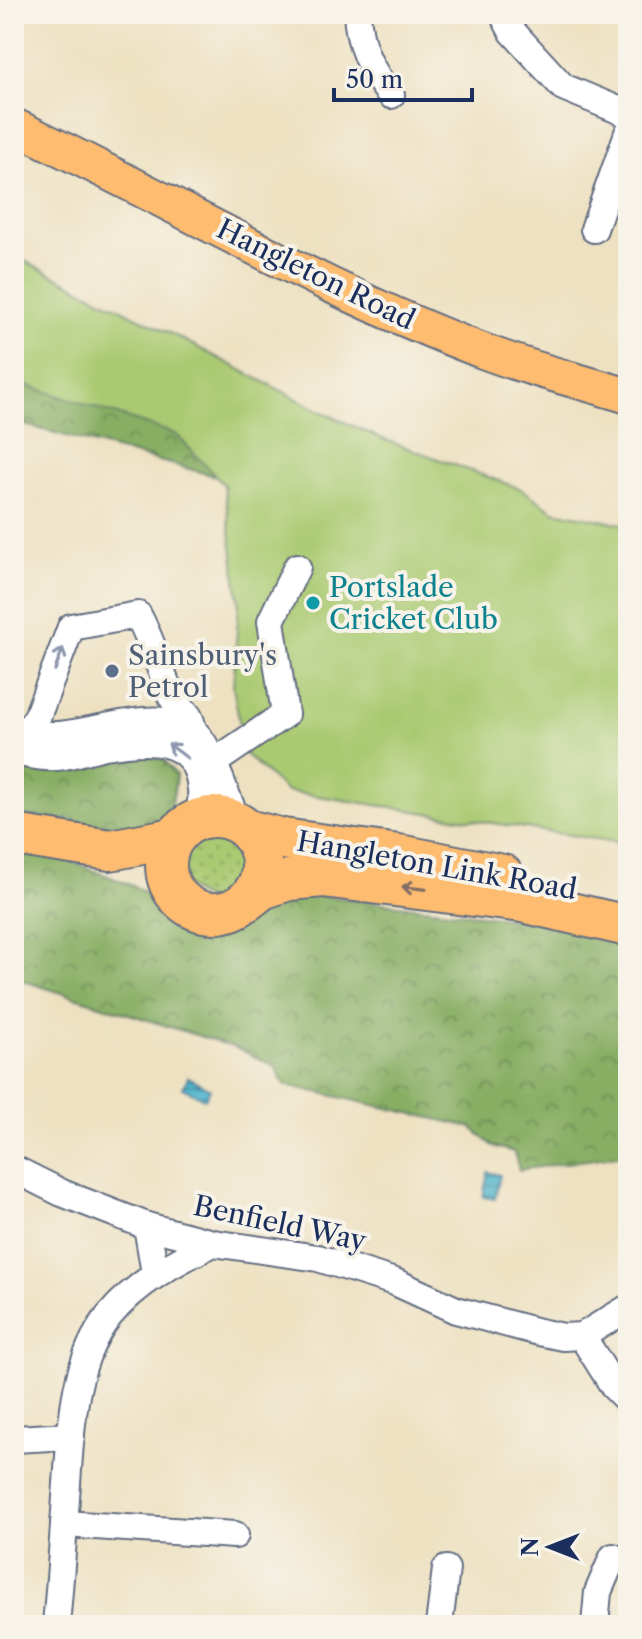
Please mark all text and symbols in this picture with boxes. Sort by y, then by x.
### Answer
scale bar [334,52,472,102]
text: 50 m [346,65,403,94]
street label: Hangleton Road [211,211,421,337]
place label: Portslade Cricket Club [329,570,498,636]
marker: Portslade Cricket Club [304,594,322,612]
place label: Sainsbury's Petrol [128,638,277,704]
one-way arrow [53,647,67,672]
marker: Sainsbury's Petrol [103,662,121,680]
one-way arrow [168,743,189,760]
street label: Hangleton Link Road [294,824,580,906]
one-way arrow [402,880,427,895]
street label: Benfield Way [191,1188,370,1258]
north arrow [510,1507,590,1587]
text: N [517,1537,544,1557]

